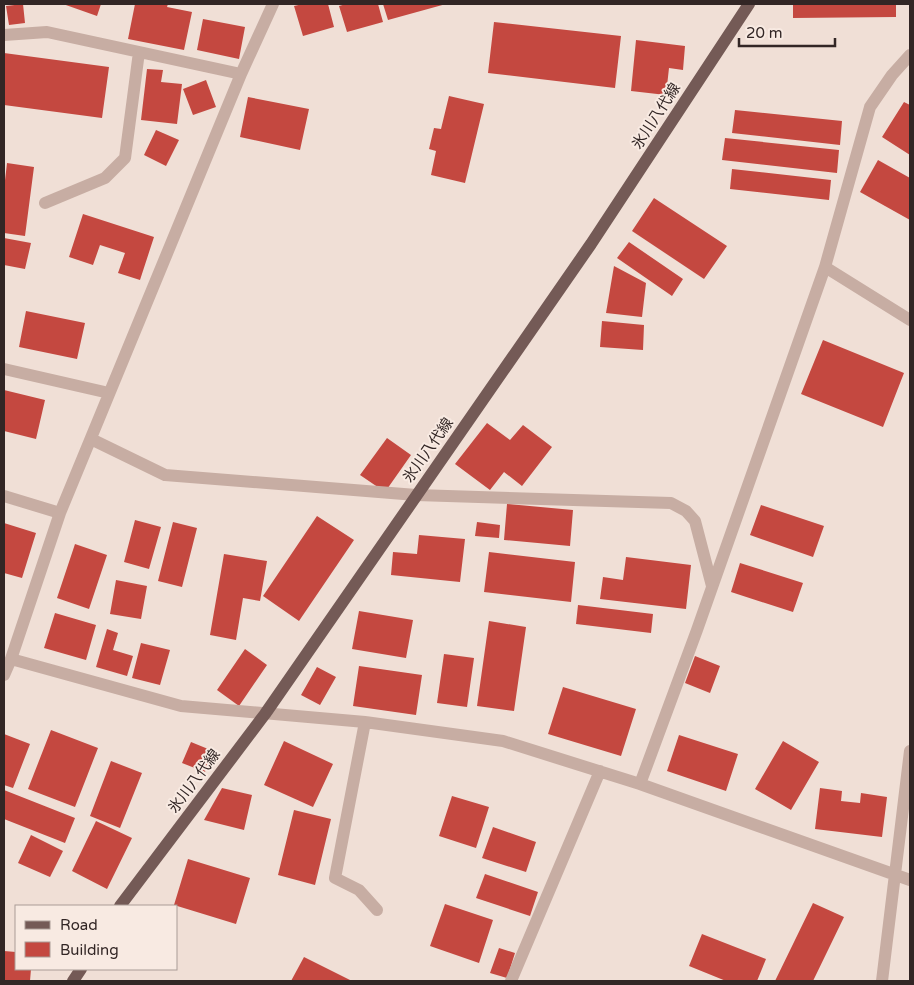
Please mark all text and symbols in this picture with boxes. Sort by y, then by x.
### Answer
scale bar [739,15,835,47]
text: 20 m [746,24,783,42]
street label: 氷川八代線 [628,80,684,152]
street label: 氷川八代線 [399,414,457,486]
street label: 氷川八代線 [164,746,224,816]
legend [15,905,178,970]
text: Road [60,916,98,934]
text: Building [60,941,119,959]

